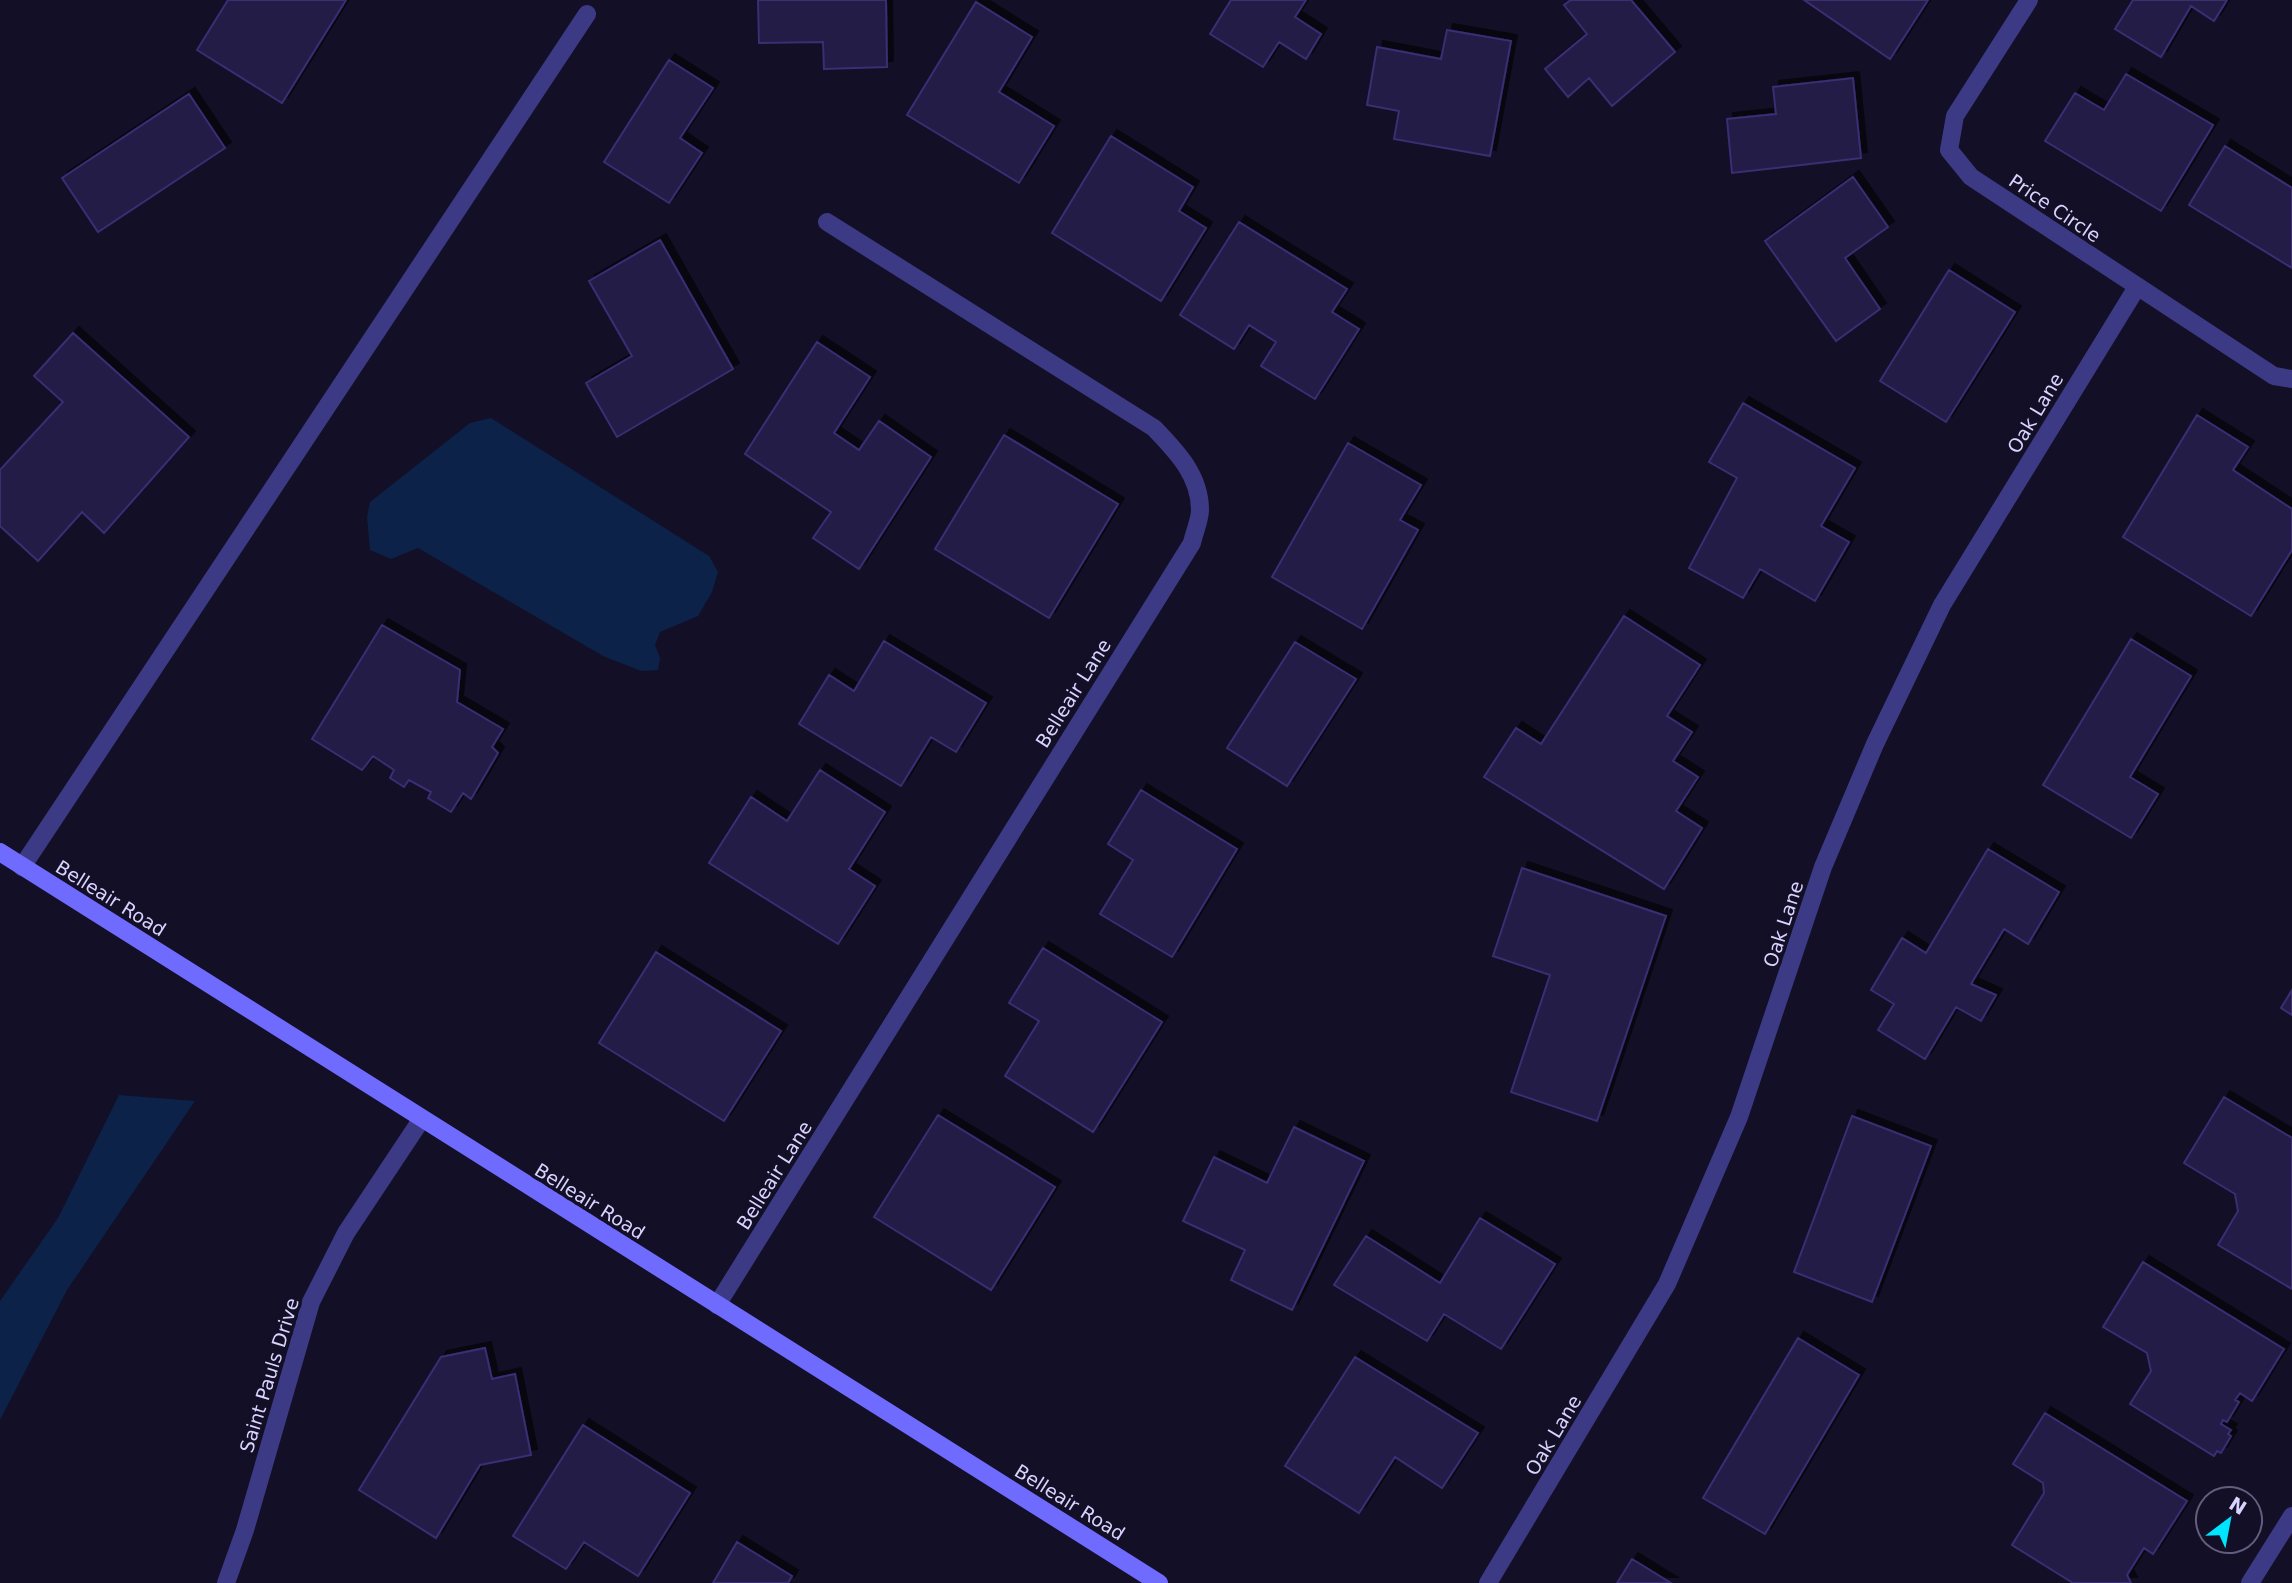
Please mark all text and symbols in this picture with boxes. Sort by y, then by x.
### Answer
street label: Price Circle [2005,169,2105,247]
street label: Oak Lane [2002,369,2068,457]
street label: Belleair Lane [1031,635,1115,751]
street label: Belleair Road [52,855,170,941]
street label: Oak Lane [1759,878,1807,970]
street label: Belleair Lane [732,1117,816,1233]
street label: Belleair Road [531,1158,649,1244]
street label: Saint Pauls Drive [235,1295,303,1455]
street label: Oak Lane [1520,1391,1586,1479]
street label: Belleair Road [1011,1459,1129,1545]
north arrow [2194,1485,2264,1555]
text: N [2225,1492,2251,1519]

